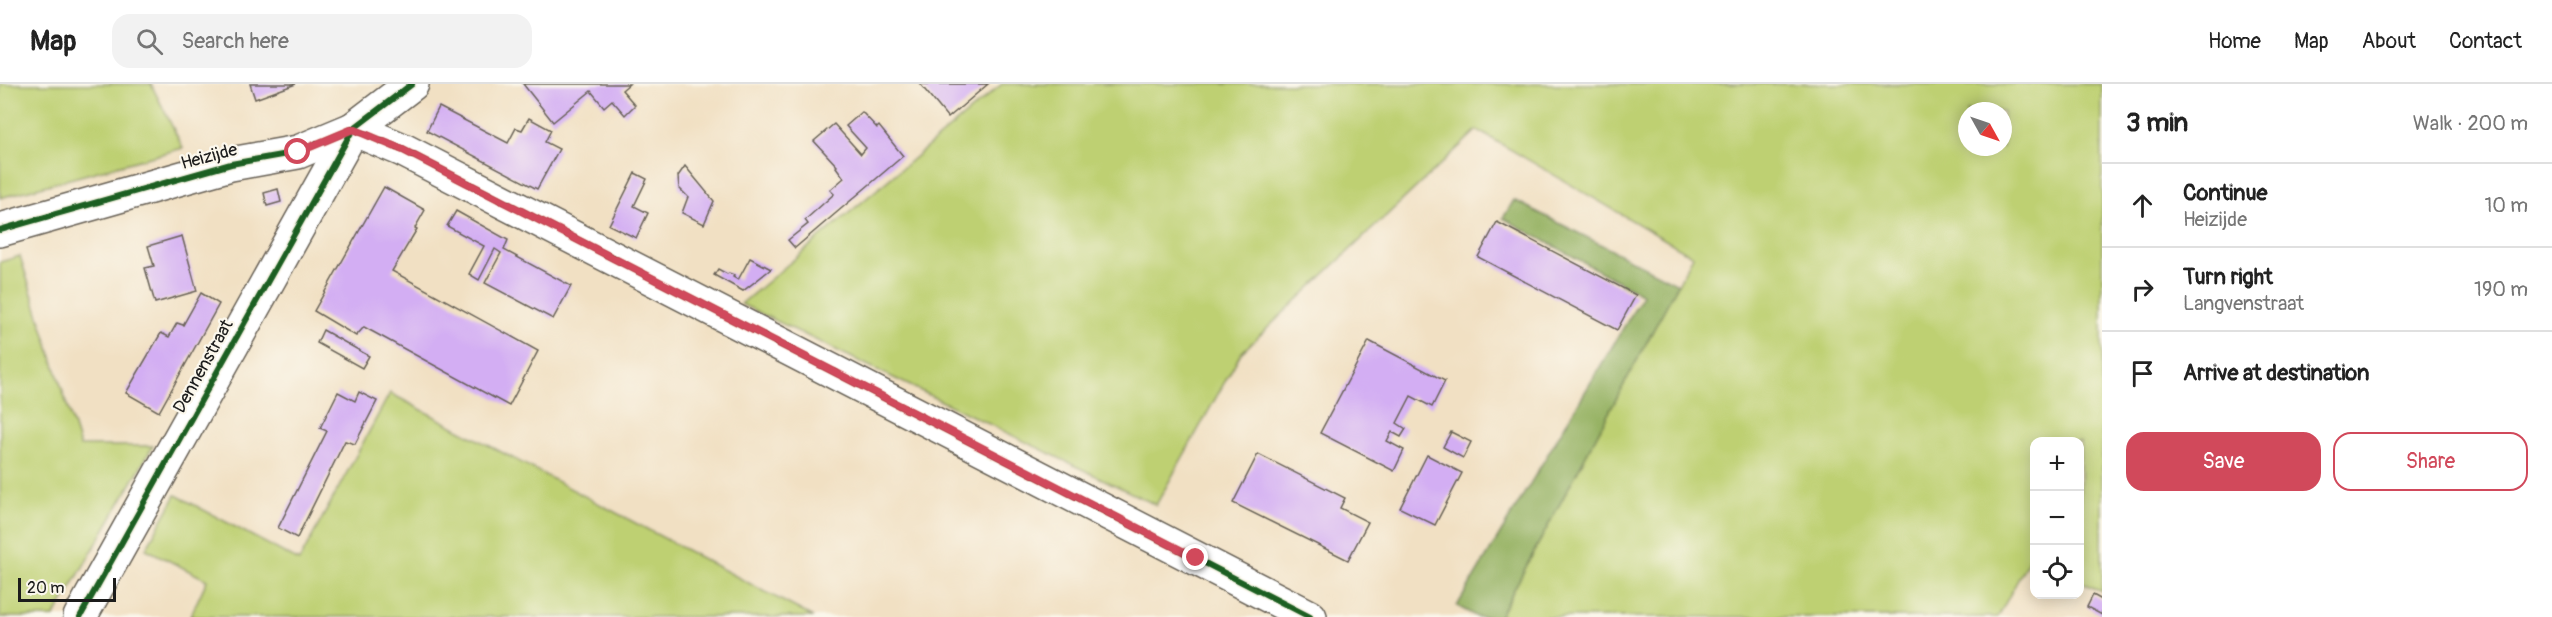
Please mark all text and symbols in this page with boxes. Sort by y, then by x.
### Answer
search box [112,14,532,68]
text: Map [30,24,76,59]
icon: search [133,25,166,58]
text: Search here [181,27,289,55]
text: Home [2208,28,2261,55]
text: Map [2294,28,2329,55]
text: About [2362,28,2416,55]
text: Contact [2449,28,2522,55]
north arrow [1958,102,2012,156]
text: 3 min [2126,107,2188,139]
text: Walk · 200 m [2413,111,2528,136]
street label: Heizijde [178,138,240,175]
route start [284,138,310,164]
text: Continue [2183,179,2267,207]
icon: ahead [2126,189,2159,222]
text: 10 m [2484,193,2528,218]
text: Heizijde [2183,207,2247,232]
text: Turn right [2183,263,2273,291]
icon: right [2126,273,2159,306]
text: 190 m [2474,277,2528,302]
text: Langvenstraat [2183,291,2304,316]
street label: Dennenstraat [168,315,239,417]
icon: arrive [2126,357,2159,390]
text: Arrive at destination [2183,359,2369,387]
button: Save [2126,432,2321,491]
button: Share [2333,432,2528,491]
map controls [2030,437,2084,599]
button: + [2030,437,2084,491]
button: − [2030,491,2084,545]
route end [1182,544,1208,570]
button: locate [2030,545,2084,599]
scale bar [18,575,116,602]
text: 20 m [27,578,65,598]

